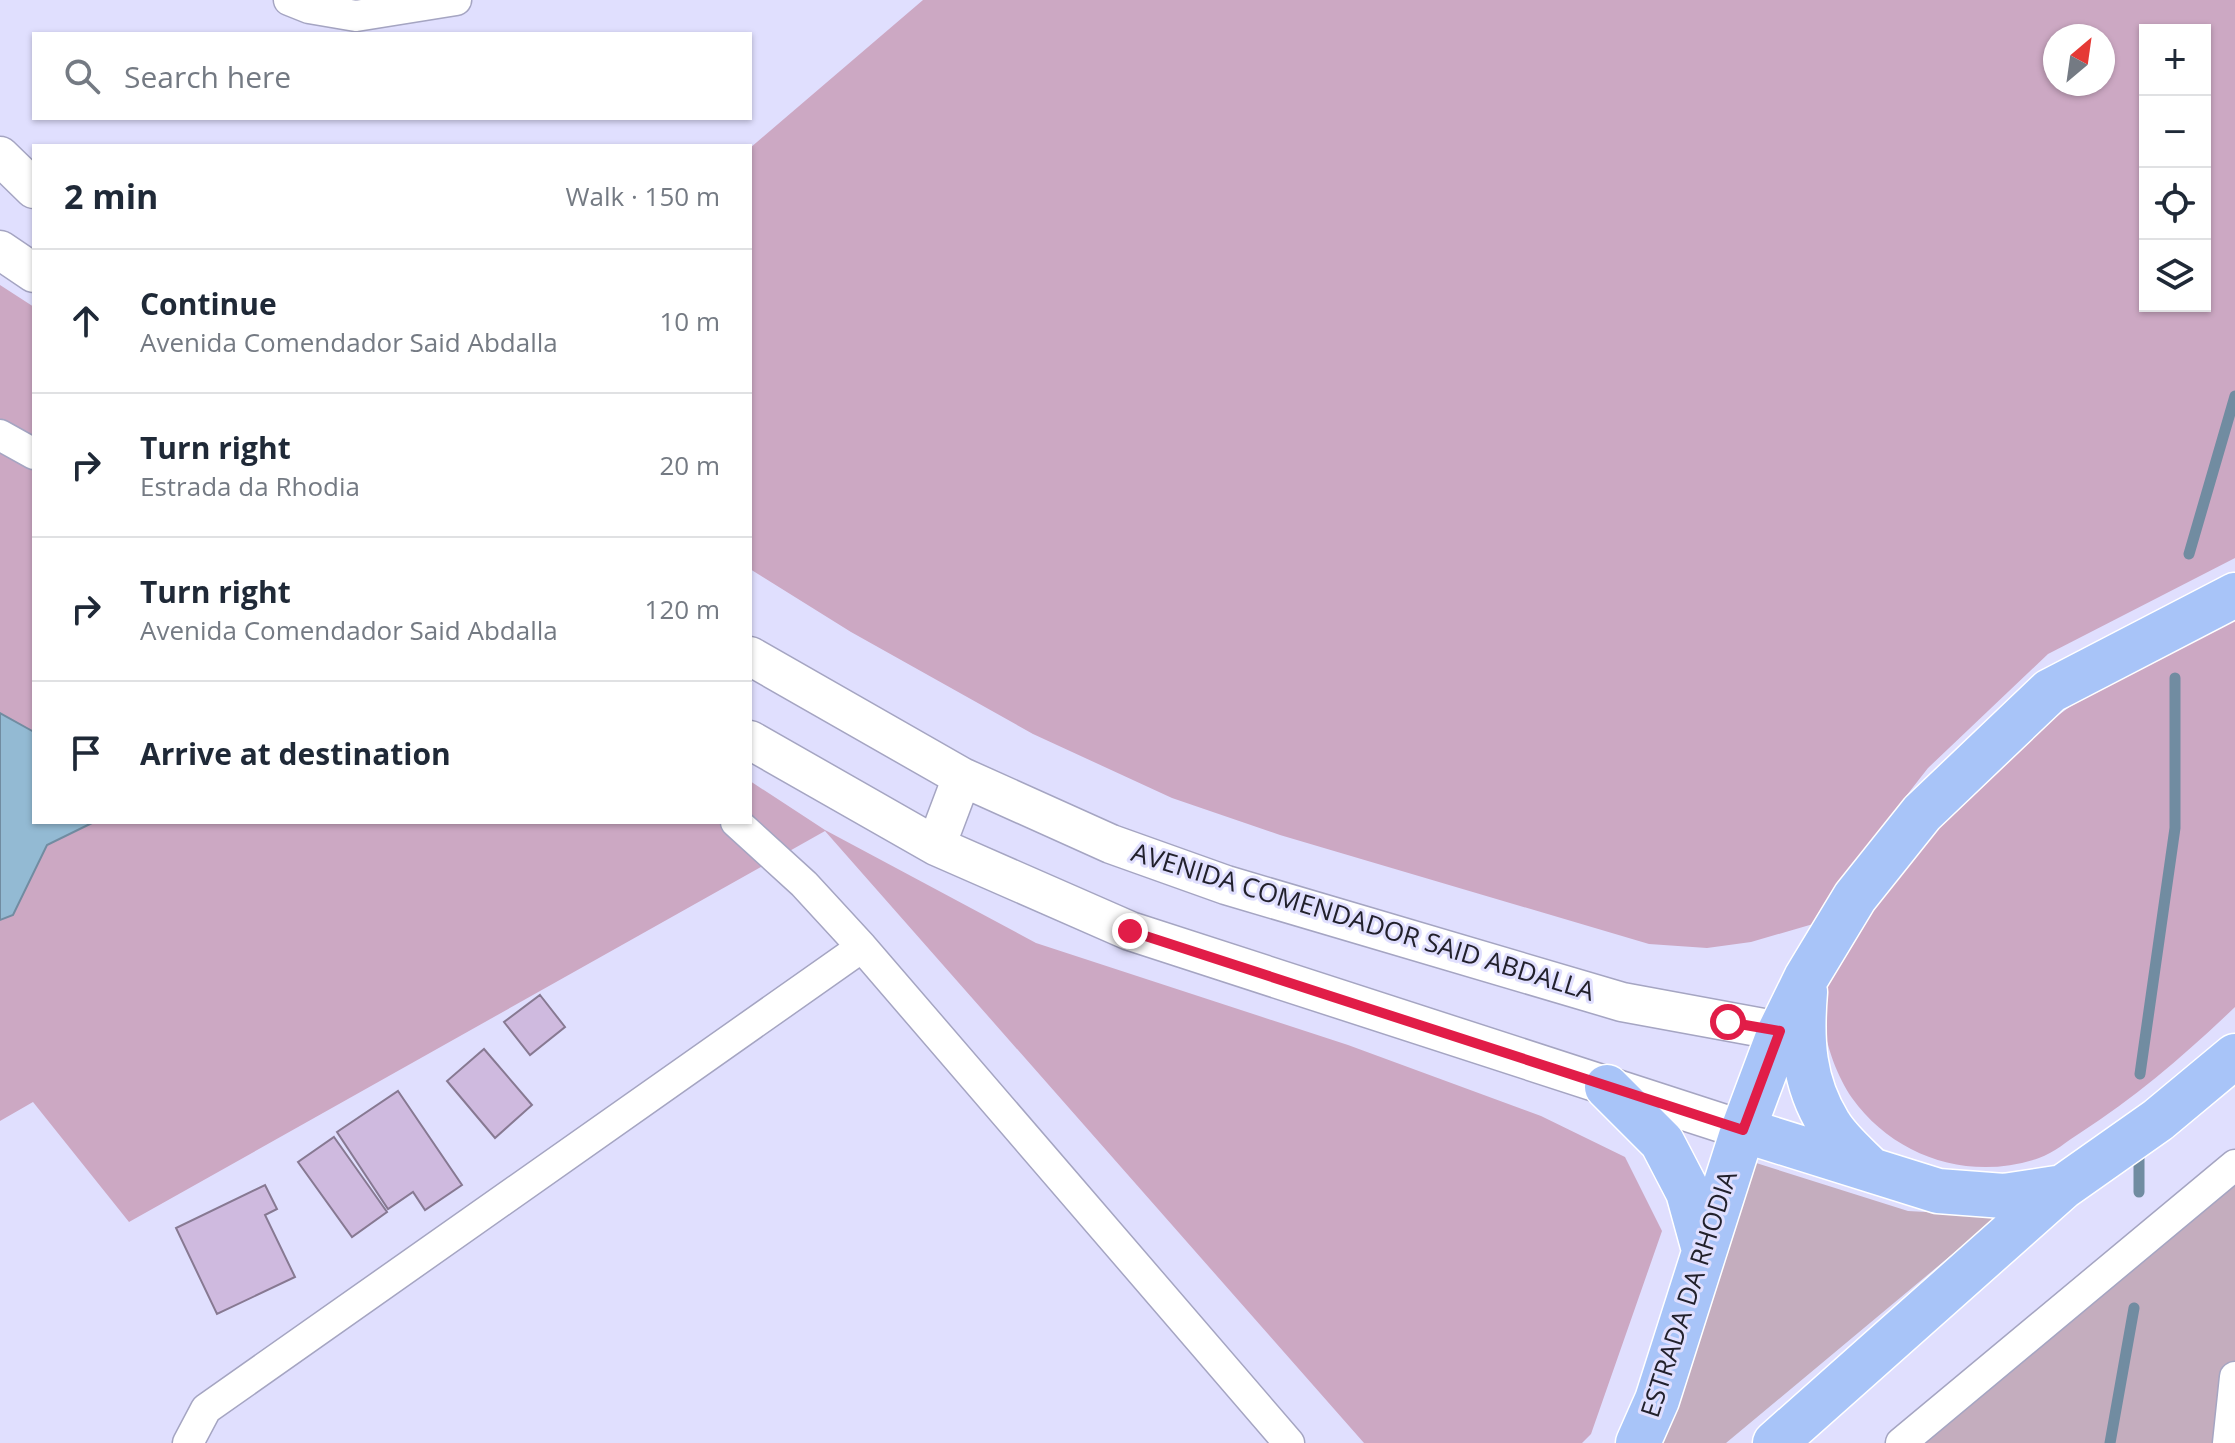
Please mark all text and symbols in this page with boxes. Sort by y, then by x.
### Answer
north arrow [2043,24,2115,96]
map controls [2139,24,2211,312]
button: + [2139,24,2211,96]
search box [32,32,752,120]
icon: search [60,54,104,98]
text: Search here [124,56,291,97]
button: − [2139,96,2211,168]
button: locate [2139,168,2211,240]
text: 2 min [64,173,158,219]
text: Walk · 150 m [566,178,720,214]
button: layers [2139,240,2211,312]
text: Continue [140,283,277,324]
icon: ahead [64,299,108,343]
text: 10 m [659,303,720,339]
text: Avenida Comendador Said Abdalla [140,324,558,360]
text: Turn right [140,427,291,468]
icon: right [64,443,108,487]
text: 20 m [659,447,720,483]
text: Estrada da Rhodia [140,468,360,504]
text: Turn right [140,571,291,612]
icon: right [64,587,108,631]
text: 120 m [645,591,720,627]
text: Avenida Comendador Said Abdalla [140,612,558,648]
icon: arrive [64,731,108,775]
text: Arrive at destination [140,733,451,774]
street label: AVENIDA COMENDADOR SAID ABDALLA [1127,833,1600,1009]
route end [1112,913,1148,949]
route start [1710,1004,1746,1040]
street label: ESTRADA DA RHODIA [1631,1165,1745,1422]

